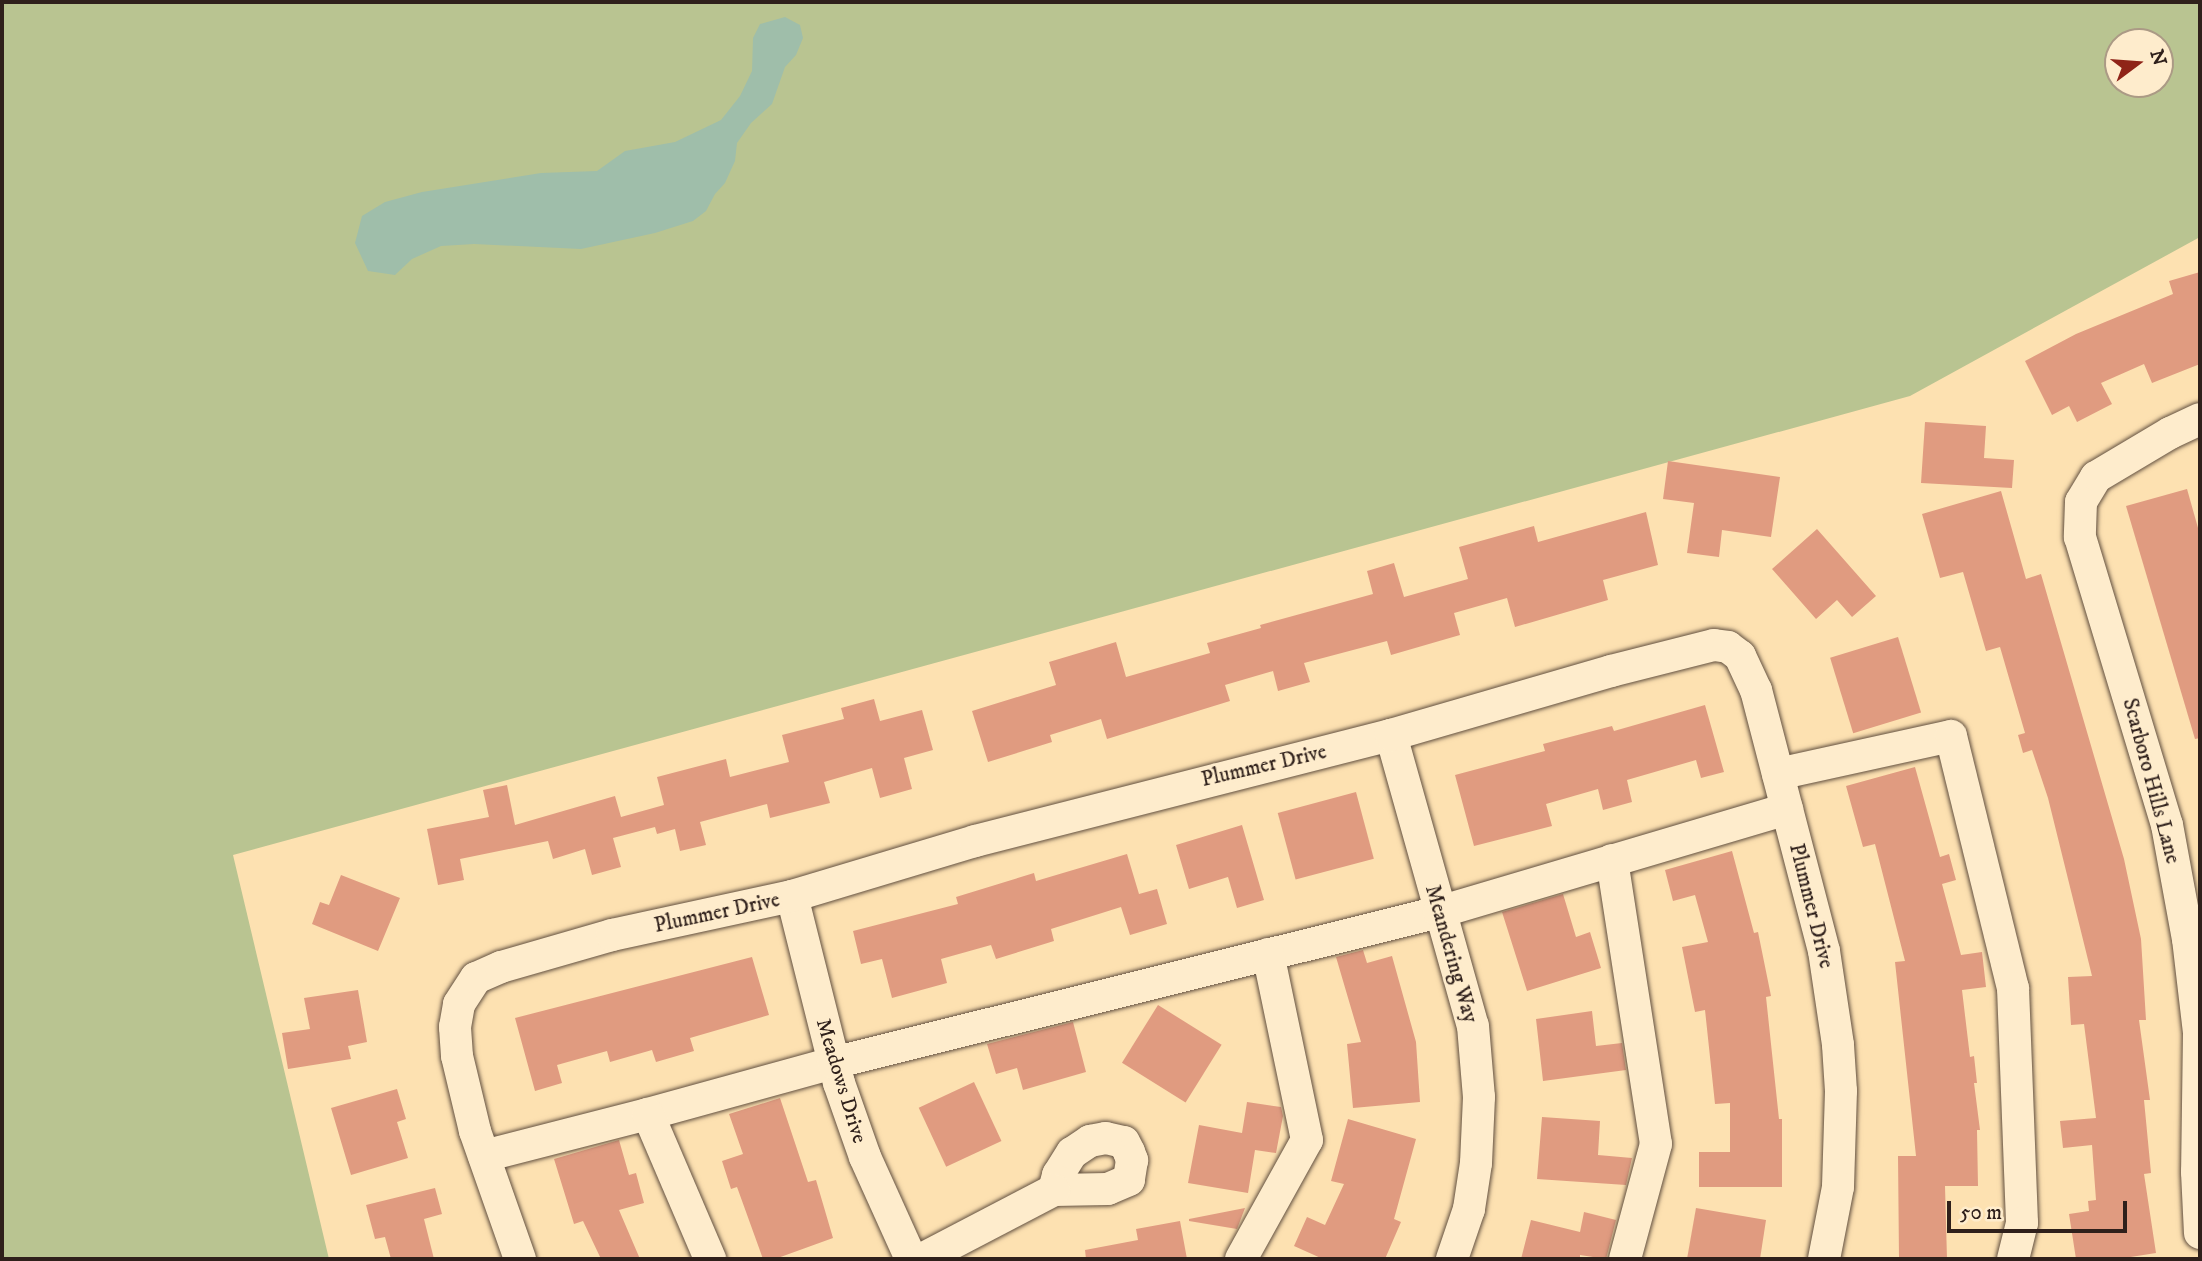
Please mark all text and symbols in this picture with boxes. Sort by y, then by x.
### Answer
north arrow [2104,28,2174,98]
text: N [2145,47,2171,68]
street label: Scarboro Hills Lane [2117,696,2185,866]
street label: Plummer Drive [1199,739,1329,793]
street label: Plummer Drive [1783,841,1839,971]
street label: Meandering Way [1419,882,1483,1026]
street label: Plummer Drive [652,887,782,939]
street label: Meadows Drive [810,1016,872,1146]
scale bar [1950,1188,2130,1232]
text: 50 m [1960,1200,2002,1226]

